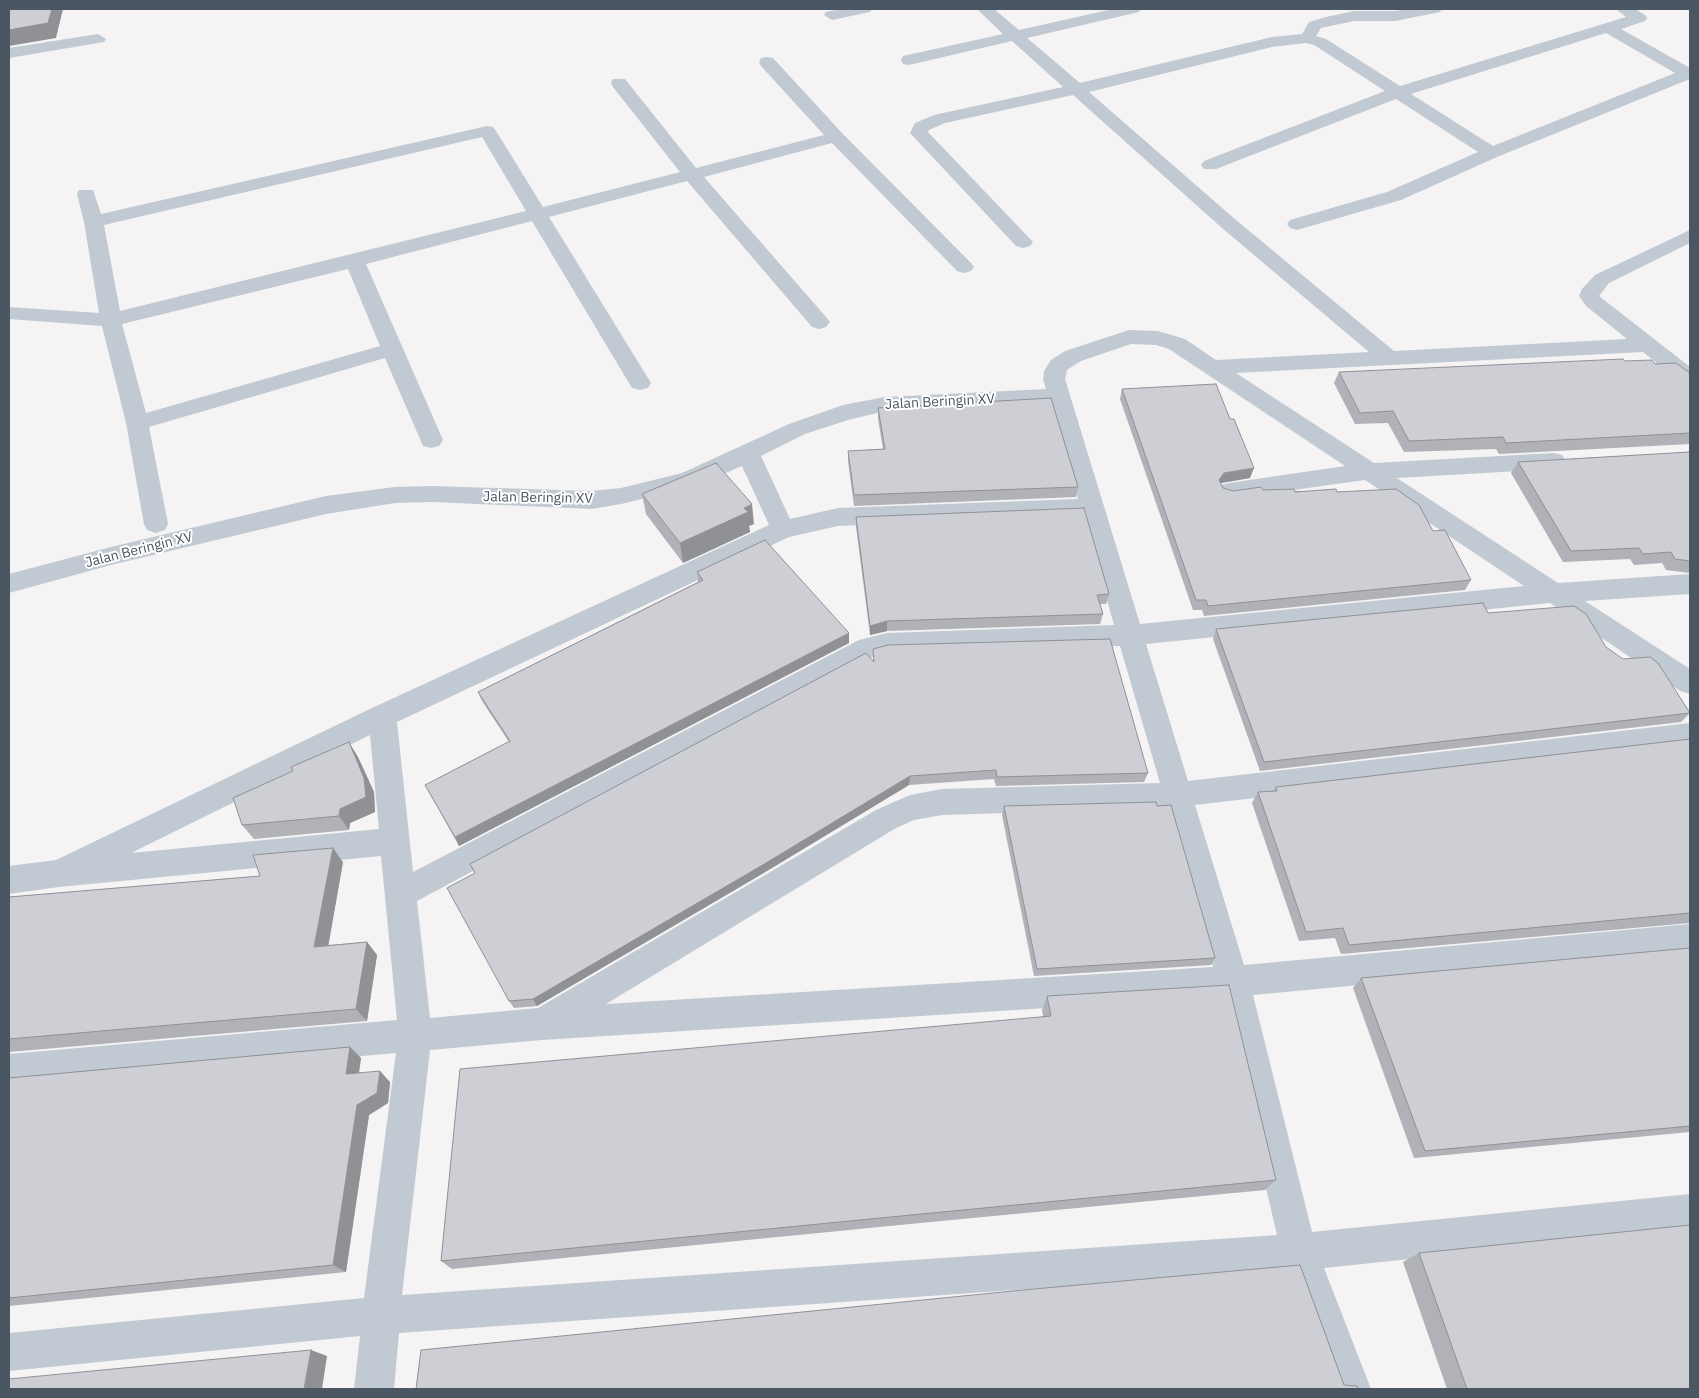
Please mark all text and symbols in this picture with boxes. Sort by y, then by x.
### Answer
street label: Jalan Beringin XV [885,391,995,413]
street label: Jalan Beringin XV [483,489,593,507]
street label: Jalan Beringin XV [84,529,194,571]

